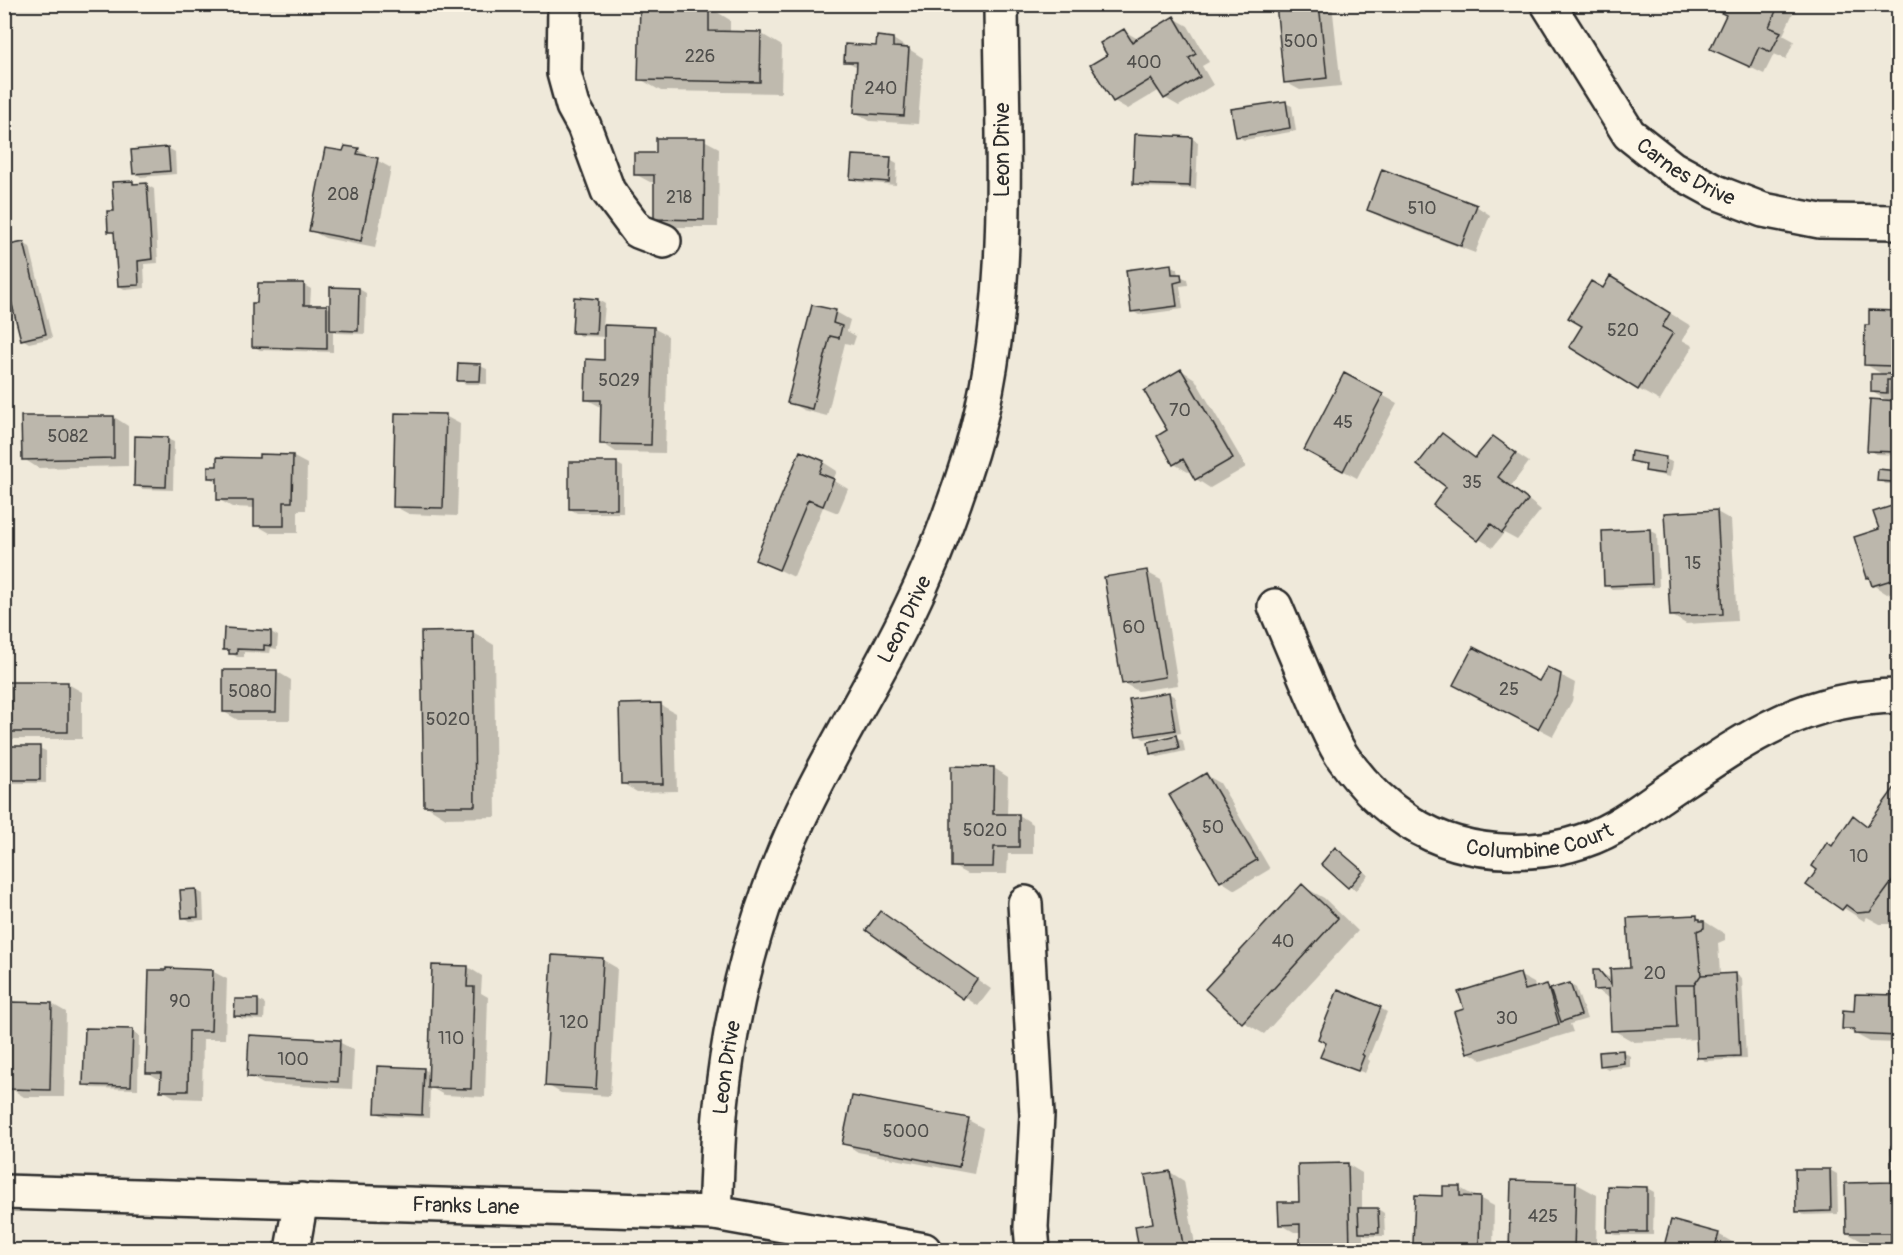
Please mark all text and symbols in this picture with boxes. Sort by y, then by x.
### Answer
house number: 500 [1284,30,1318,53]
house number: 226 [685,45,715,68]
house number: 400 [1126,51,1162,74]
house number: 240 [865,77,897,100]
street label: Leon Drive [989,102,1016,197]
street label: Carnes Drive [1631,132,1739,212]
house number: 208 [327,183,359,206]
house number: 218 [666,186,692,209]
house number: 510 [1407,197,1437,220]
house number: 520 [1607,319,1639,342]
house number: 5029 [598,369,640,392]
house number: 70 [1169,399,1191,422]
house number: 45 [1333,411,1353,434]
house number: 5082 [47,425,89,448]
house number: 35 [1462,471,1482,494]
house number: 15 [1685,552,1701,575]
street label: Leon Drive [872,571,938,668]
house number: 60 [1123,616,1145,639]
house number: 25 [1499,678,1519,701]
house number: 5080 [228,680,272,703]
house number: 5020 [426,708,470,731]
house number: 50 [1202,816,1224,839]
street label: Columbine Court [1463,817,1618,865]
house number: 5020 [963,819,1007,842]
house number: 10 [1849,845,1869,868]
house number: 40 [1272,930,1294,953]
house number: 20 [1644,962,1666,985]
house number: 90 [169,990,191,1013]
house number: 30 [1496,1007,1518,1030]
house number: 120 [559,1011,589,1034]
street label: Leon Drive [707,1018,747,1116]
house number: 110 [438,1027,464,1050]
house number: 100 [277,1048,309,1071]
house number: 5000 [883,1120,929,1143]
street label: Franks Lane [412,1191,520,1221]
house number: 425 [1528,1205,1558,1228]

